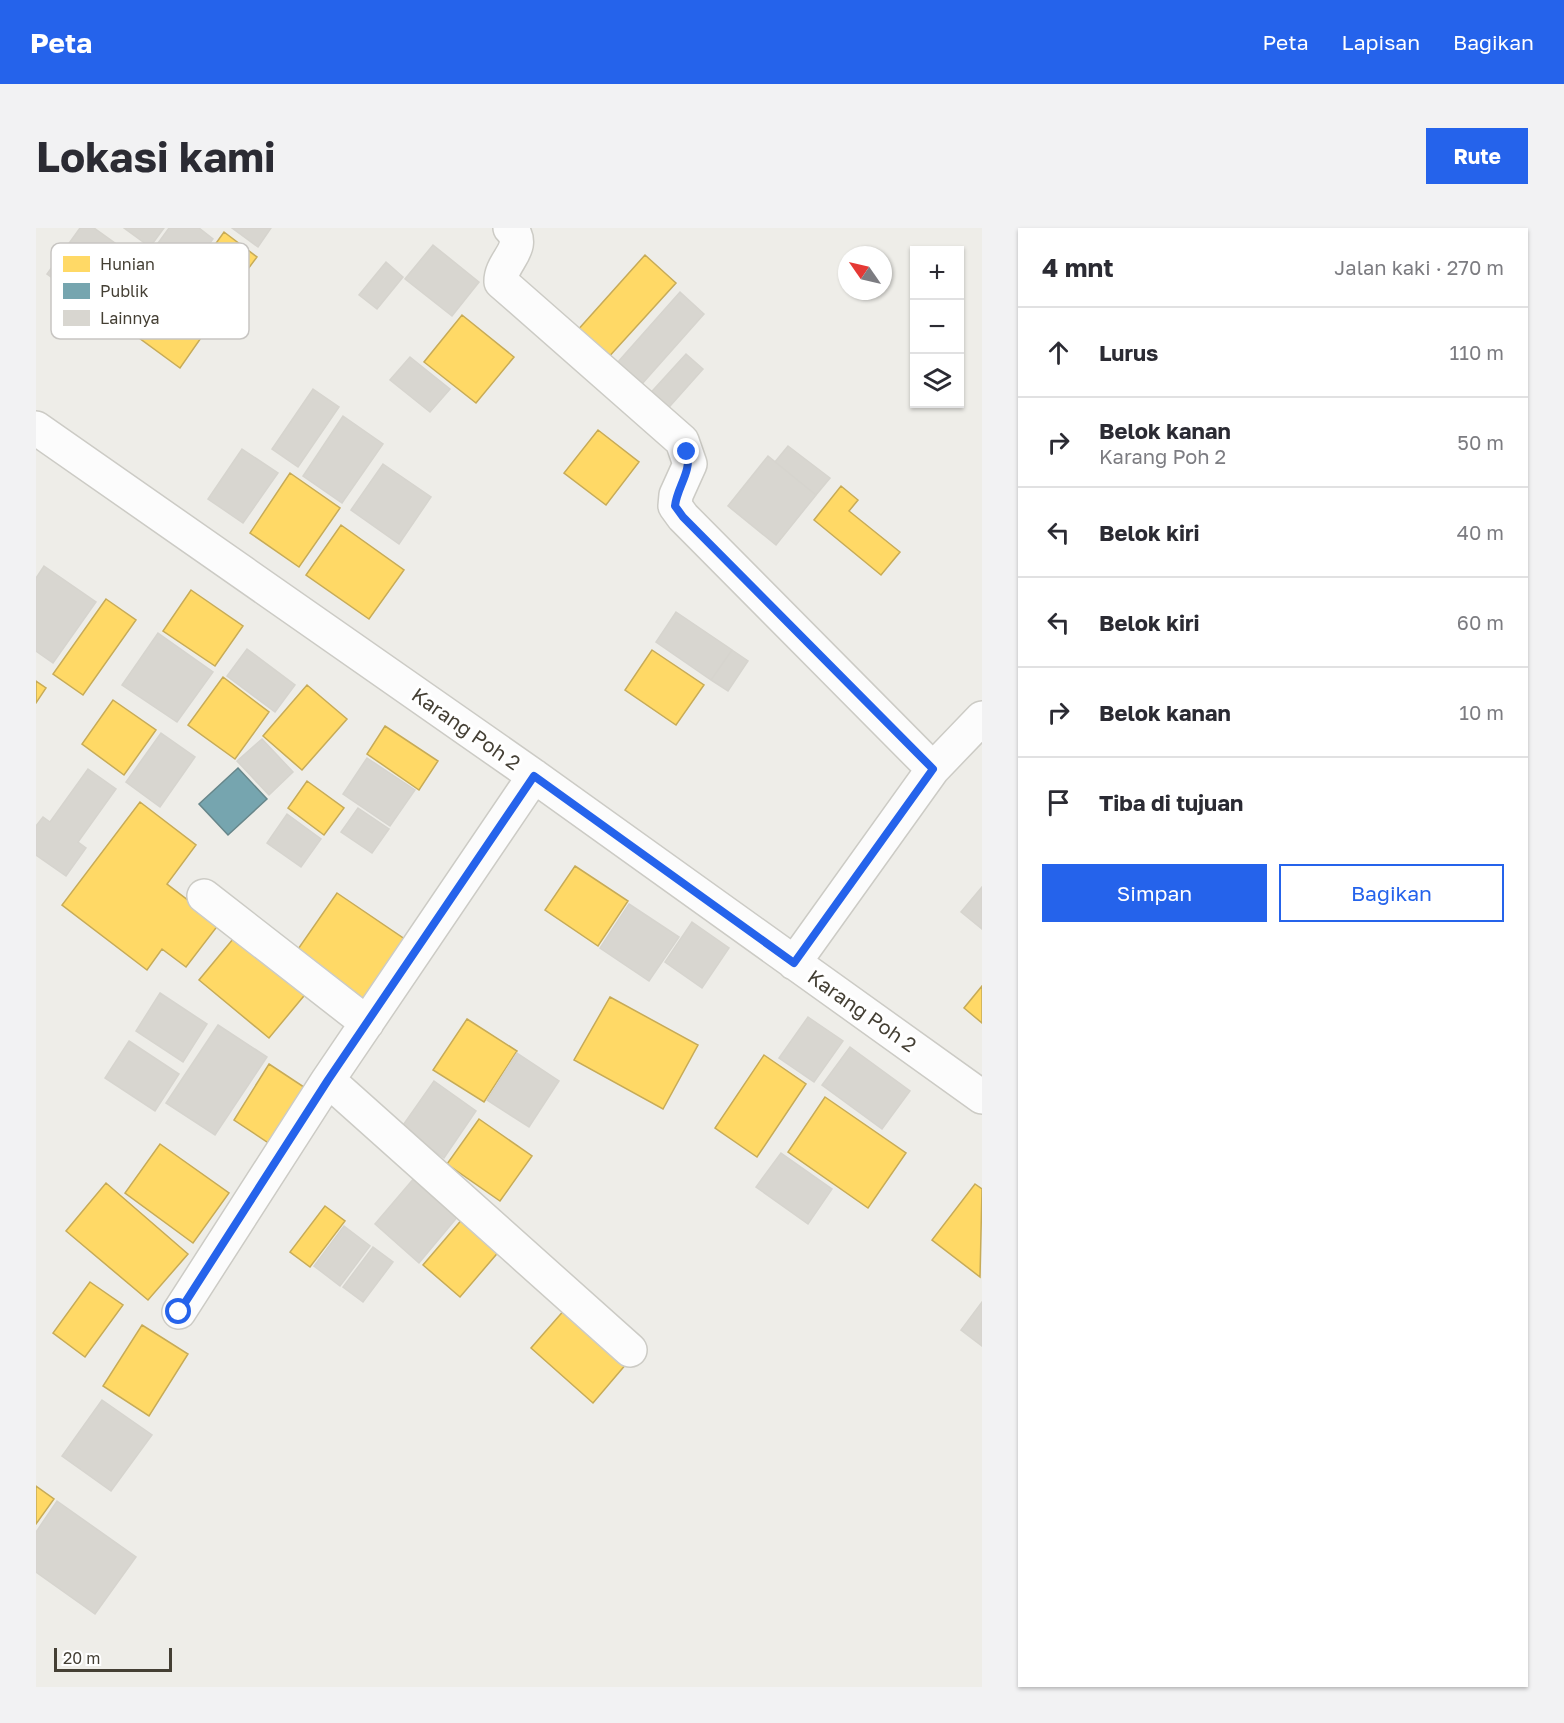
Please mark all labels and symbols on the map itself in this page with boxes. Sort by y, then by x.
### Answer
legend [51,243,249,339]
north arrow [838,246,892,300]
text: Hunian [100,254,155,274]
text: Publik [100,281,148,301]
text: Lainnya [100,308,160,328]
route end [673,438,699,464]
street label: Karang Poh 2 [408,682,526,774]
street label: Karang Poh 2 [804,964,922,1056]
route start [165,1298,191,1324]
scale bar [54,1645,172,1672]

